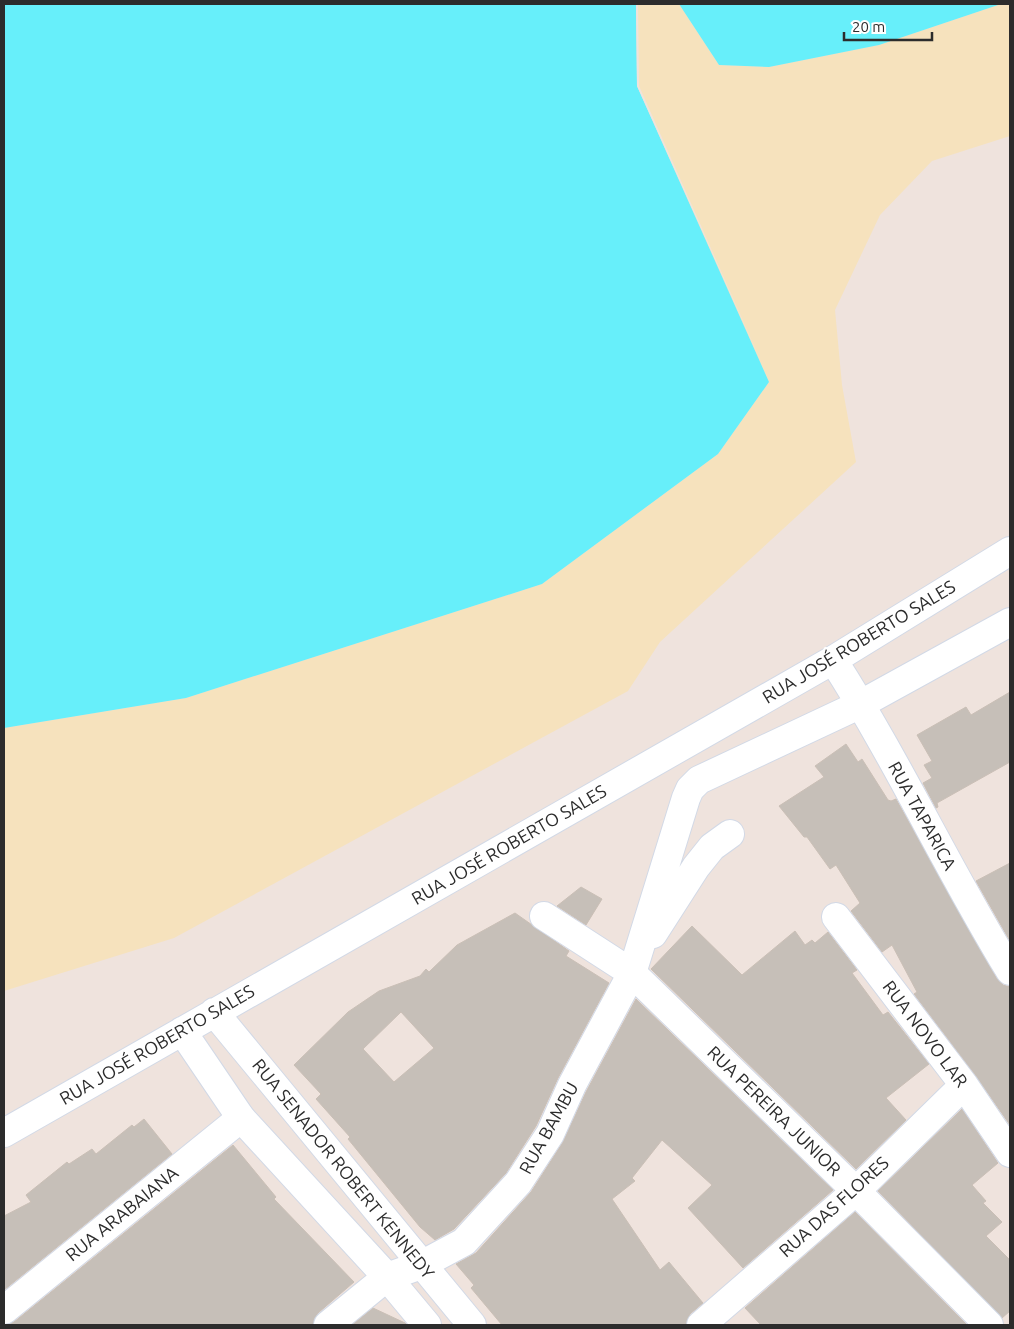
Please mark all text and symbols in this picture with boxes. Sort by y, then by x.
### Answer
scale bar [844,10,932,42]
text: 20 m [852,18,885,35]
street label: RUA JOSÉ ROBERTO SALES [758,575,958,707]
street label: RUA TAPARICA [885,758,961,873]
street label: RUA JOSÉ ROBERTO SALES [407,779,609,908]
street label: RUA NOVO LAR [879,976,972,1090]
street label: RUA JOSÉ ROBERTO SALES [55,979,257,1108]
street label: RUA PEREIRA JUNIOR [704,1041,845,1179]
street label: RUA SENADOR ROBERT KENNEDY [249,1054,439,1283]
street label: RUA BAMBU [515,1078,582,1177]
street label: RUA DAS FLORES [775,1152,892,1261]
street label: RUA ARABAIANA [61,1162,182,1265]

